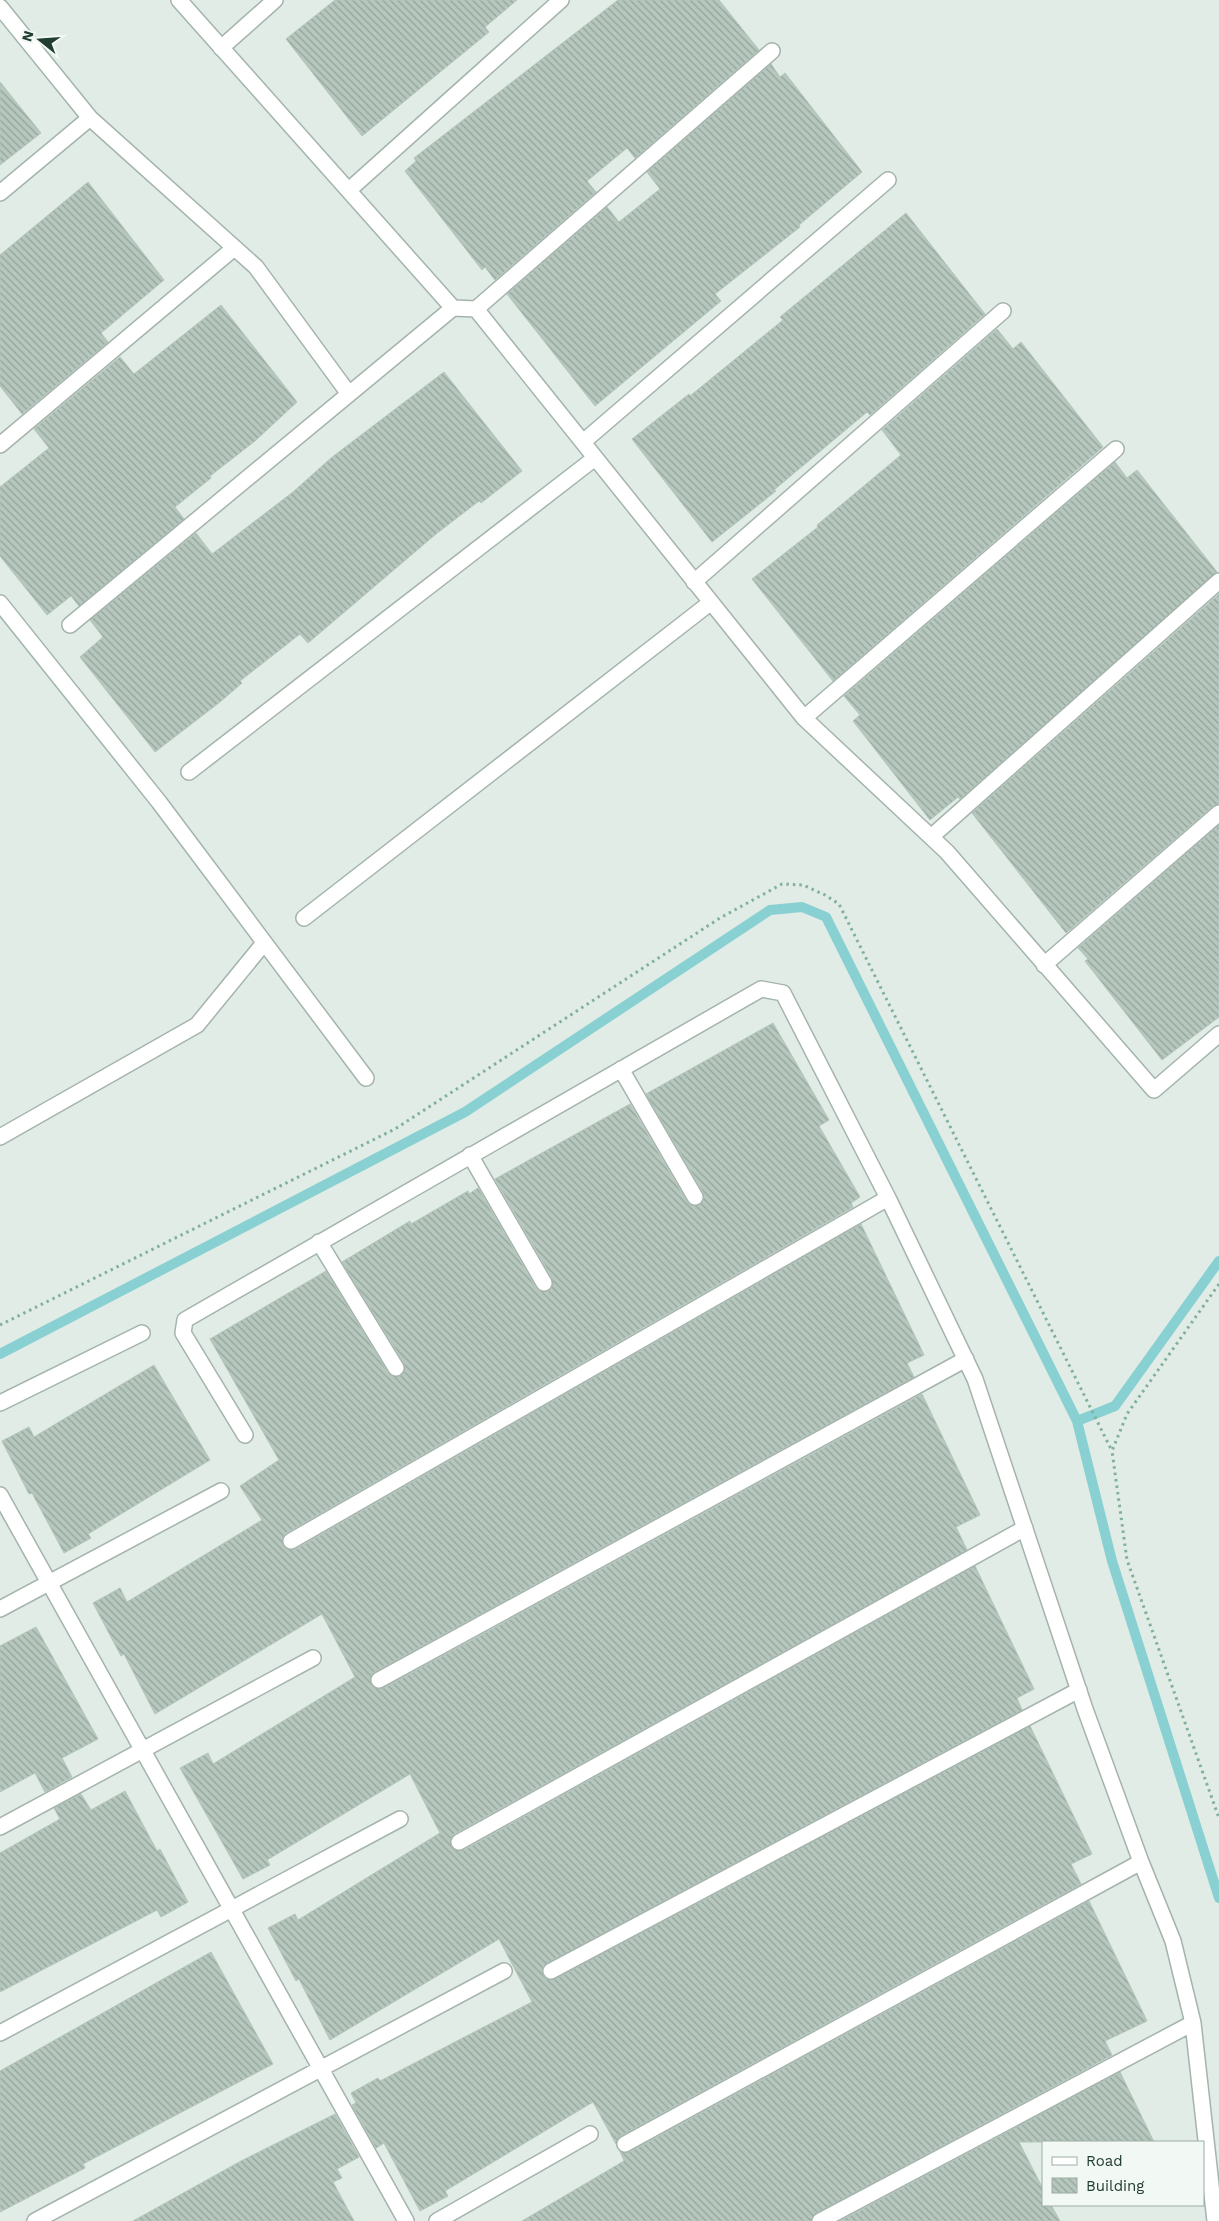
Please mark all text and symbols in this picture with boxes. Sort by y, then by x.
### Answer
north arrow [15,15,65,65]
text: N [18,29,37,43]
legend [1042,2141,1204,2206]
text: Road [1086,2152,1123,2170]
text: Building [1086,2177,1144,2195]

